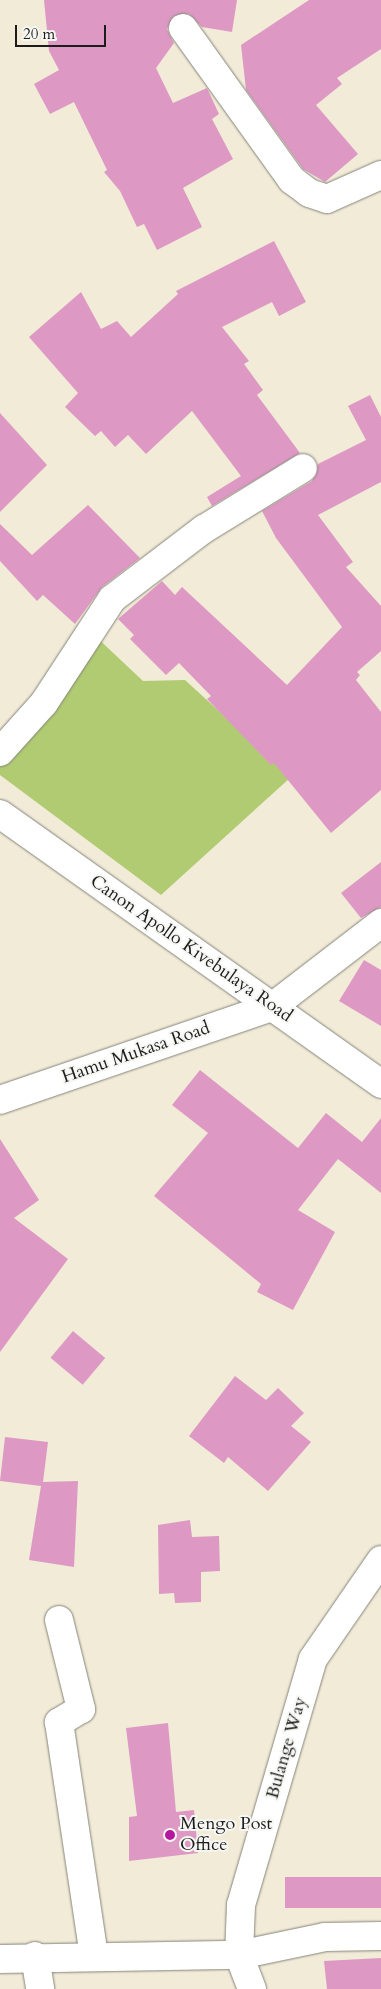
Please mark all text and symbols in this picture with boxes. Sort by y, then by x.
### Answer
scale bar [18,15,109,47]
text: 20 m [23,24,55,44]
street label: Canon Apollo Kivebulaya Road [86,871,296,1027]
street label: Hamu Mukasa Road [59,1018,213,1088]
street label: Bulange Way [262,1695,312,1801]
place label: Mengo Post Office [180,1814,272,1856]
marker: Mengo Post Office [164,1829,176,1841]

